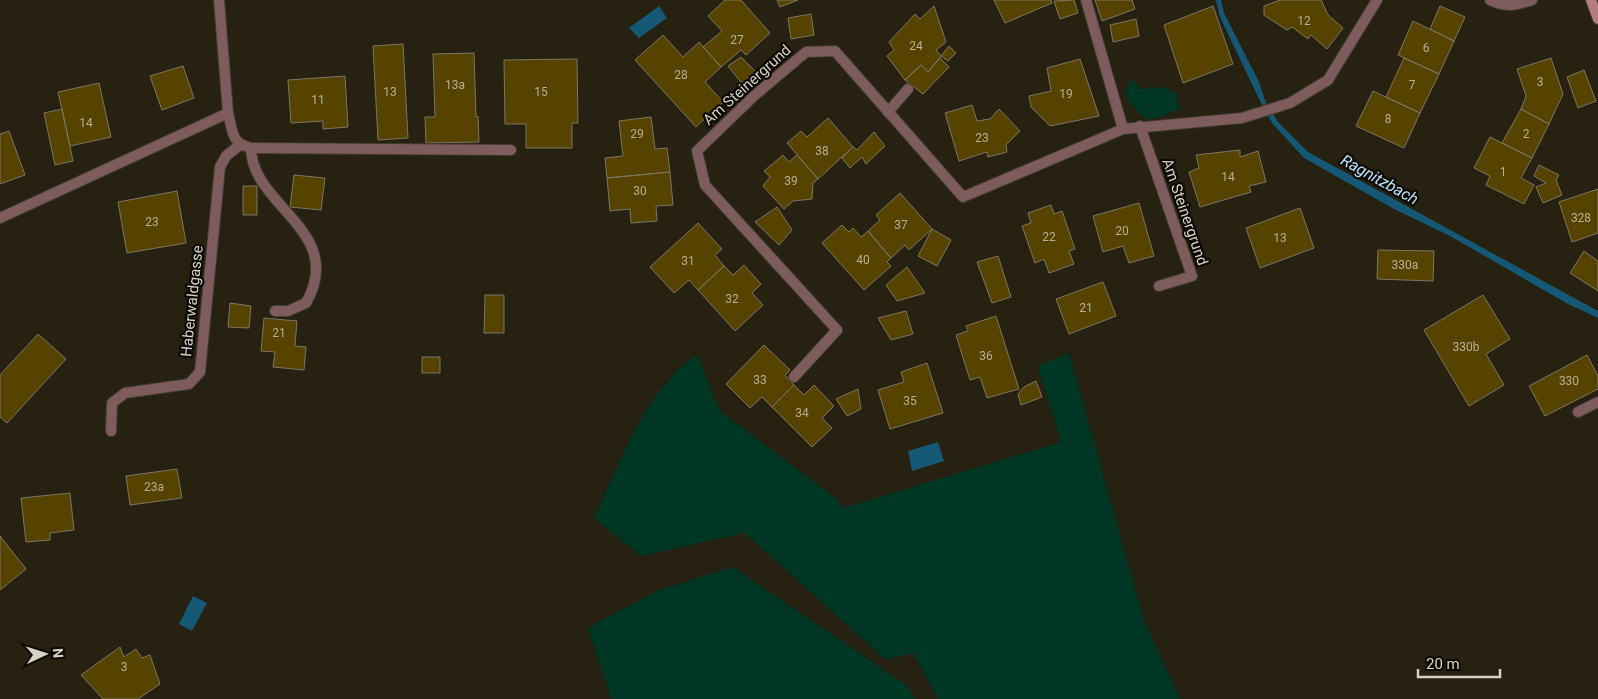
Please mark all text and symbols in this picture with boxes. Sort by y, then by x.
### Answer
house number: 12 [1297,14,1311,28]
house number: 27 [730,33,744,47]
house number: 24 [909,39,923,53]
street label: Am Steinergrund [699,41,795,129]
house number: 6 [1423,41,1430,55]
house number: 28 [674,68,688,82]
house number: 3 [1537,75,1543,89]
house number: 13a [445,78,465,92]
house number: 7 [1409,78,1416,92]
house number: 13 [383,85,397,99]
house number: 15 [534,85,548,99]
house number: 19 [1059,87,1073,101]
house number: 11 [311,93,325,107]
house number: 8 [1385,112,1392,126]
house number: 14 [79,116,93,130]
house number: 29 [630,127,644,141]
house number: 2 [1523,127,1530,141]
house number: 23 [975,131,989,145]
house number: 38 [815,144,829,158]
water label: Ragnitzbach [1338,150,1422,209]
street label: Am Steinergrund [1158,156,1212,268]
house number: 1 [1500,165,1506,179]
house number: 14 [1221,170,1235,184]
house number: 39 [784,174,798,188]
house number: 30 [633,184,647,198]
house number: 328 [1571,211,1591,225]
house number: 23 [145,215,159,229]
house number: 37 [894,218,908,232]
house number: 20 [1115,224,1129,238]
house number: 22 [1042,230,1056,244]
house number: 13 [1273,231,1287,245]
street label: Haberwaldgasse [177,244,207,358]
house number: 40 [856,253,870,267]
house number: 31 [681,254,695,268]
house number: 330a [1392,258,1418,272]
house number: 32 [725,292,739,306]
house number: 21 [1079,301,1093,315]
house number: 21 [272,326,286,340]
house number: 330b [1453,340,1480,354]
house number: 36 [979,349,993,363]
house number: 33 [753,373,767,387]
house number: 330 [1559,374,1579,388]
house number: 35 [903,394,917,408]
house number: 34 [795,406,809,420]
house number: 23a [144,480,164,494]
north arrow [20,629,70,679]
scale bar [1418,646,1500,678]
text: N [50,648,66,659]
text: 20 m [1426,655,1460,673]
house number: 3 [121,660,127,674]

